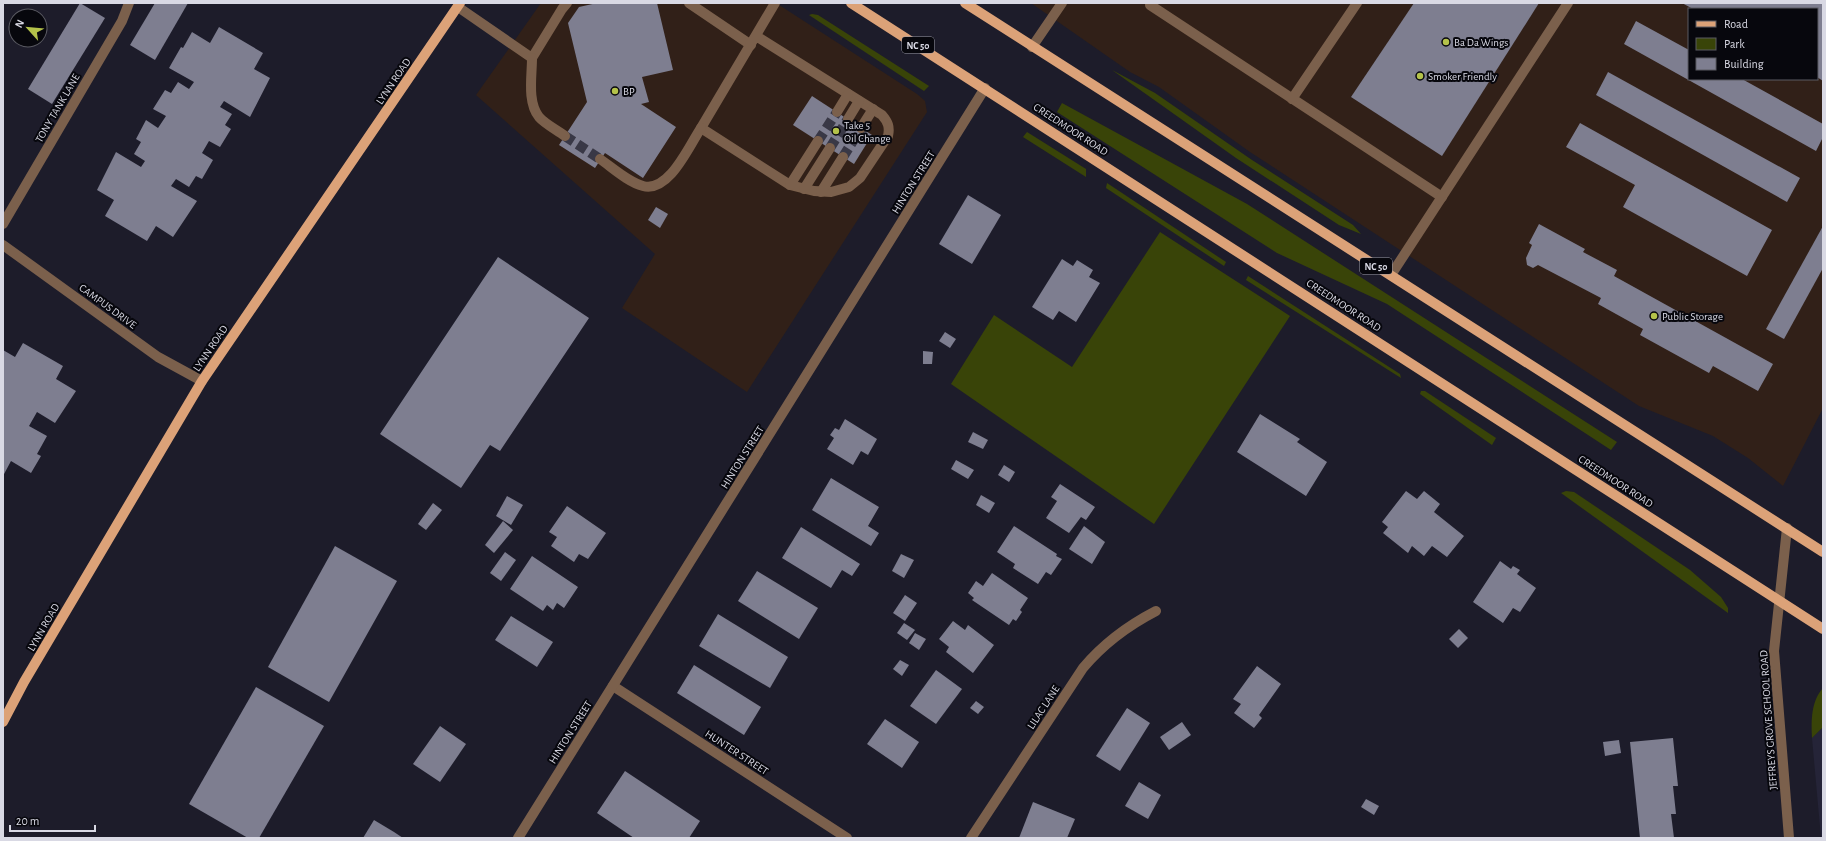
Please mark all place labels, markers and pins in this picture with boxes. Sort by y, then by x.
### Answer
marker: Ba Da Wings [1441,37,1451,47]
place label: Ba Da Wings [1454,37,1508,48]
marker: Smoker Friendly [1415,71,1425,81]
place label: Smoker Friendly [1428,71,1497,82]
marker: BP [610,86,620,96]
place label: BP [623,86,635,97]
place label: Take 5 Oil Change [844,120,891,144]
marker: Take 5 Oil Change [831,126,841,136]
marker: Public Storage [1649,311,1659,321]
place label: Public Storage [1662,311,1723,322]

